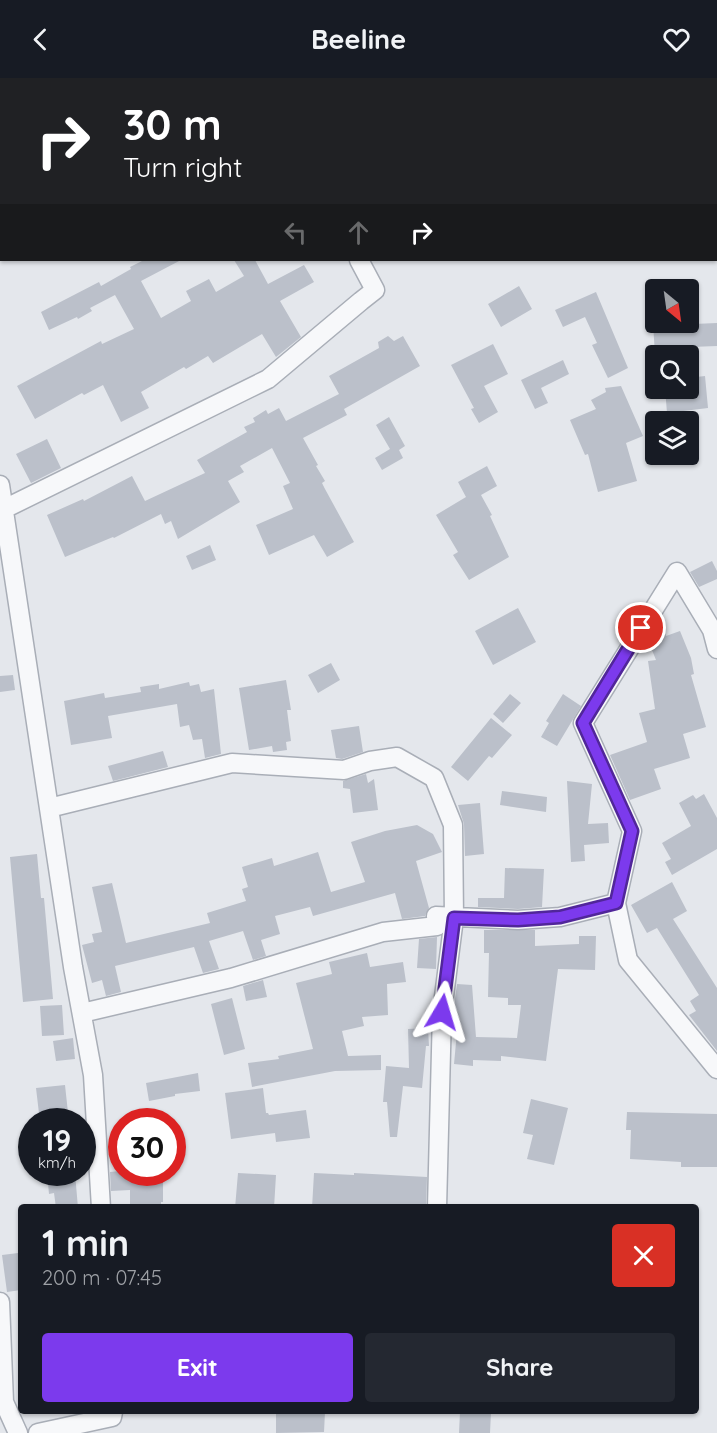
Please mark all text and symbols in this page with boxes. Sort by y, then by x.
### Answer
text: Beeline [311,22,406,56]
icon: back [24,23,57,56]
icon: heart [660,23,693,56]
text: 30 m [123,98,222,151]
icon: right [24,102,102,180]
text: Turn right [123,150,242,184]
icon: left [279,216,312,249]
icon: ahead [342,216,375,249]
icon: right [405,216,438,249]
north arrow [645,279,699,333]
map controls [645,279,699,465]
button: search [645,345,699,399]
button: layers [645,411,699,465]
pin [615,602,666,653]
icon: arrive [624,611,657,644]
position arrow [410,980,474,1044]
speed limit sign: 30 [108,1108,186,1186]
text: 19 [43,1121,71,1159]
text: km/h [38,1153,76,1172]
text: 1 min [42,1220,129,1265]
button: close [612,1224,675,1287]
text: 200 m · 07:45 [42,1265,162,1290]
button: Exit [42,1333,353,1402]
button: Share [365,1333,675,1402]

